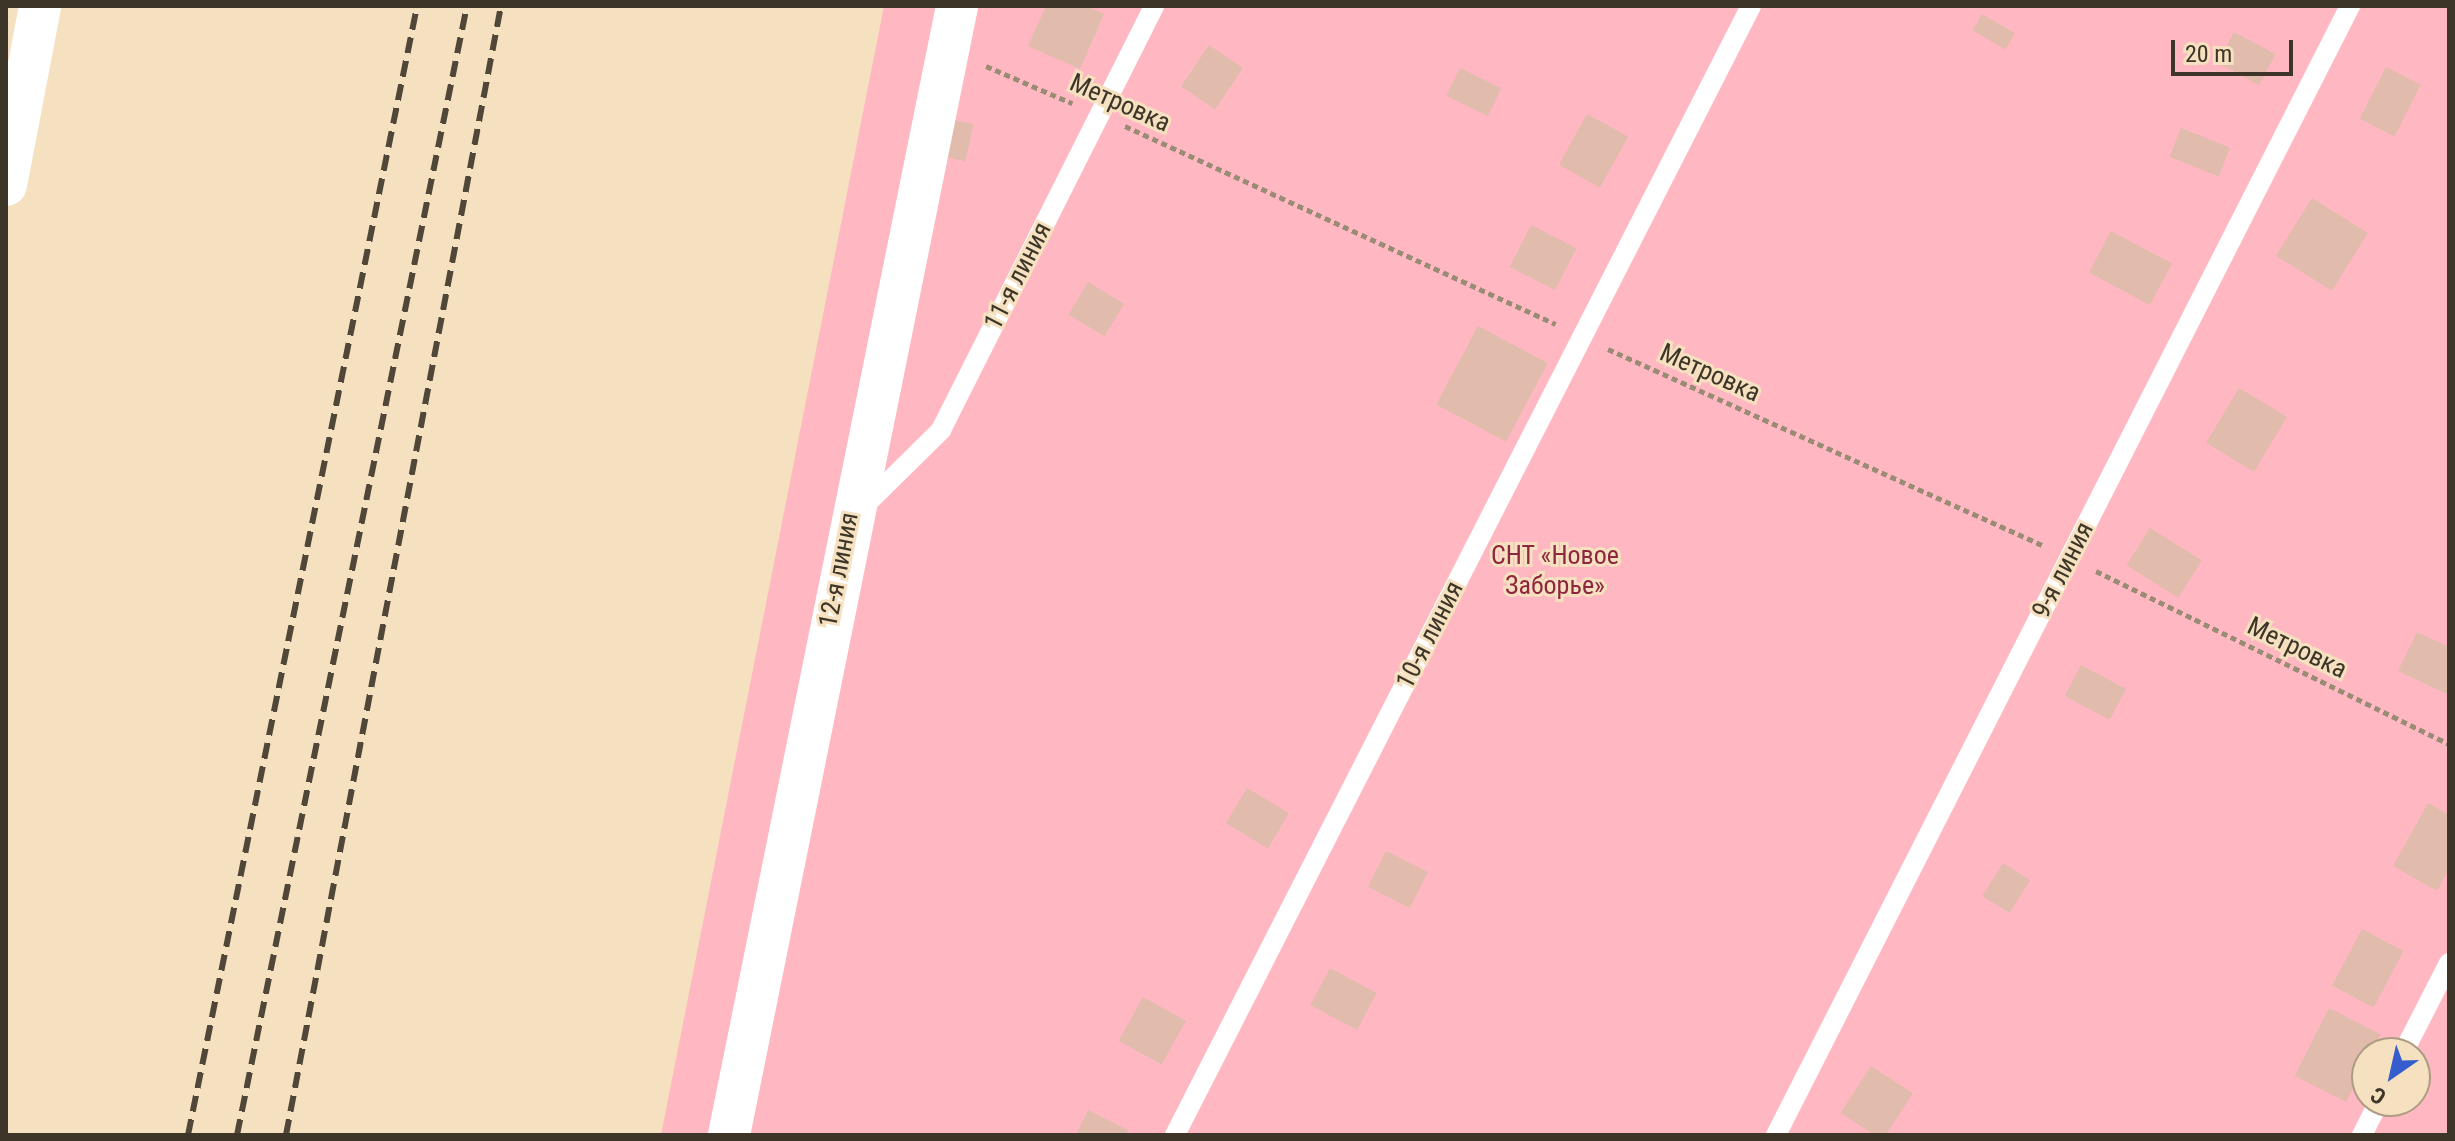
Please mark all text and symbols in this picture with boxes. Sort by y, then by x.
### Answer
scale bar [2175,24,2297,74]
text: 20 m [2185,40,2232,68]
street label: Метровка [1065,67,1175,139]
street label: 11-я линия [978,217,1058,335]
street label: Метровка [1655,337,1765,409]
street label: 12-я линия [813,510,865,630]
street label: 9-я линия [2026,517,2100,623]
park label: СНТ «Новое Заборье» [1491,540,1619,602]
street label: 10-я линия [1390,576,1470,694]
street label: Метровка [2242,611,2352,685]
north arrow [2351,1037,2431,1117]
text: С [2366,1082,2391,1110]

